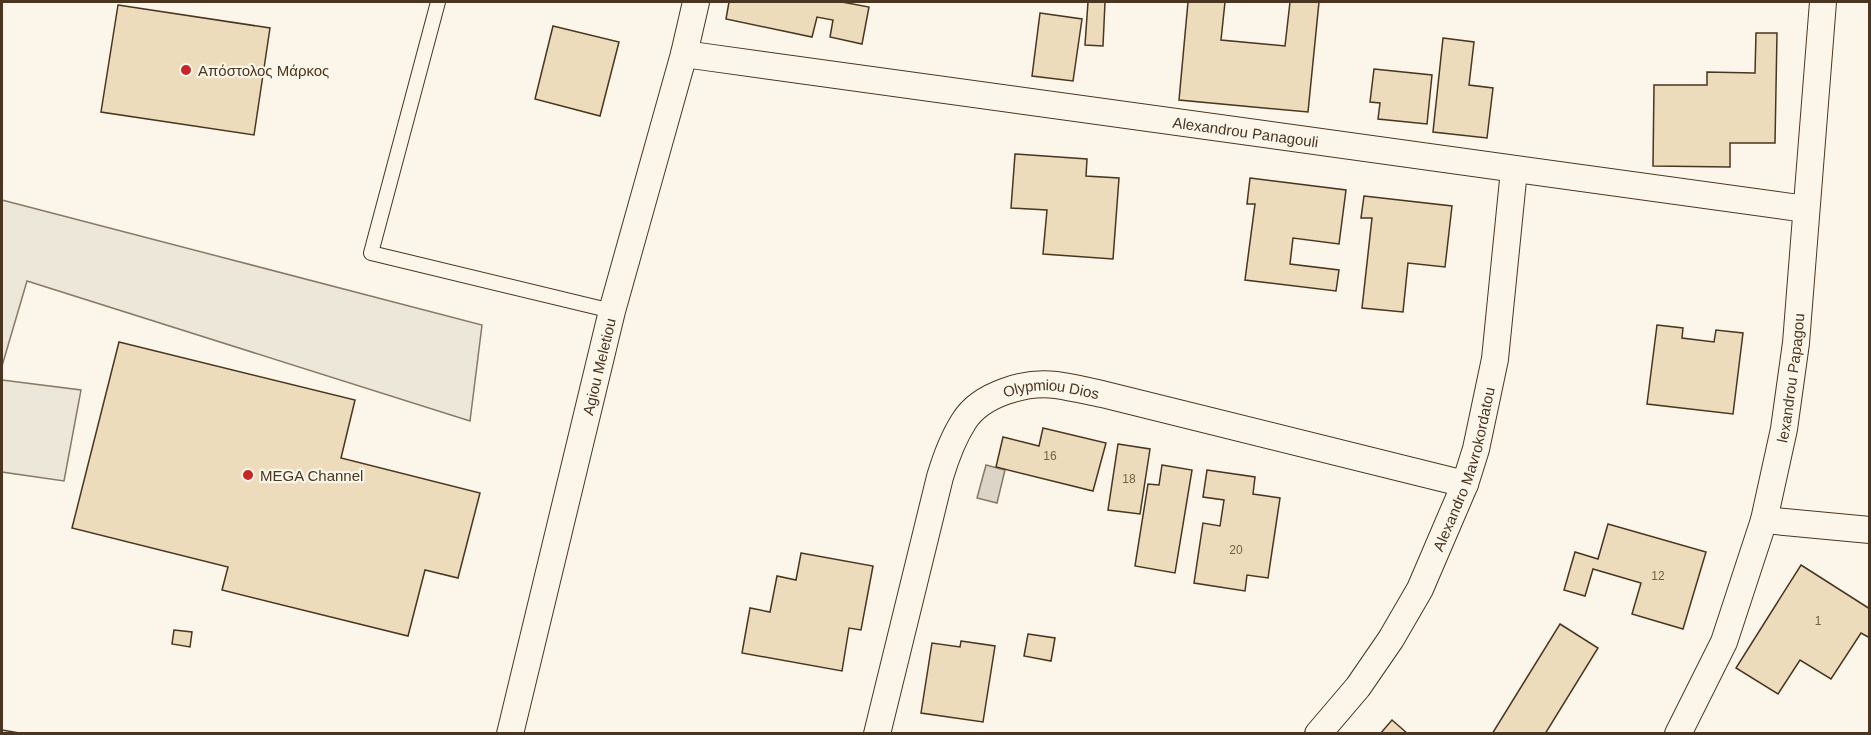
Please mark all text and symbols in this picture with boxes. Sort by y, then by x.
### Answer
place label: Απόστολος Μάρκος [198,62,329,79]
marker: Απόστολος Μάρκος [179,63,193,77]
street label: Alexandrou Panagouli [1172,113,1320,150]
street label: lexandrou Papagou [1773,313,1807,444]
street label: Agiou Meletiou [579,316,619,417]
street label: Olypmiou Dios [1001,376,1101,402]
street label: Alexandro Mavrokordatou [1429,385,1497,553]
house number: 16 [1043,449,1057,463]
place label: MEGA Channel [260,467,363,484]
marker: MEGA Channel [241,468,255,482]
house number: 18 [1122,472,1136,486]
house number: 20 [1229,543,1243,557]
house number: 12 [1651,569,1665,583]
house number: 1 [1815,614,1822,628]

